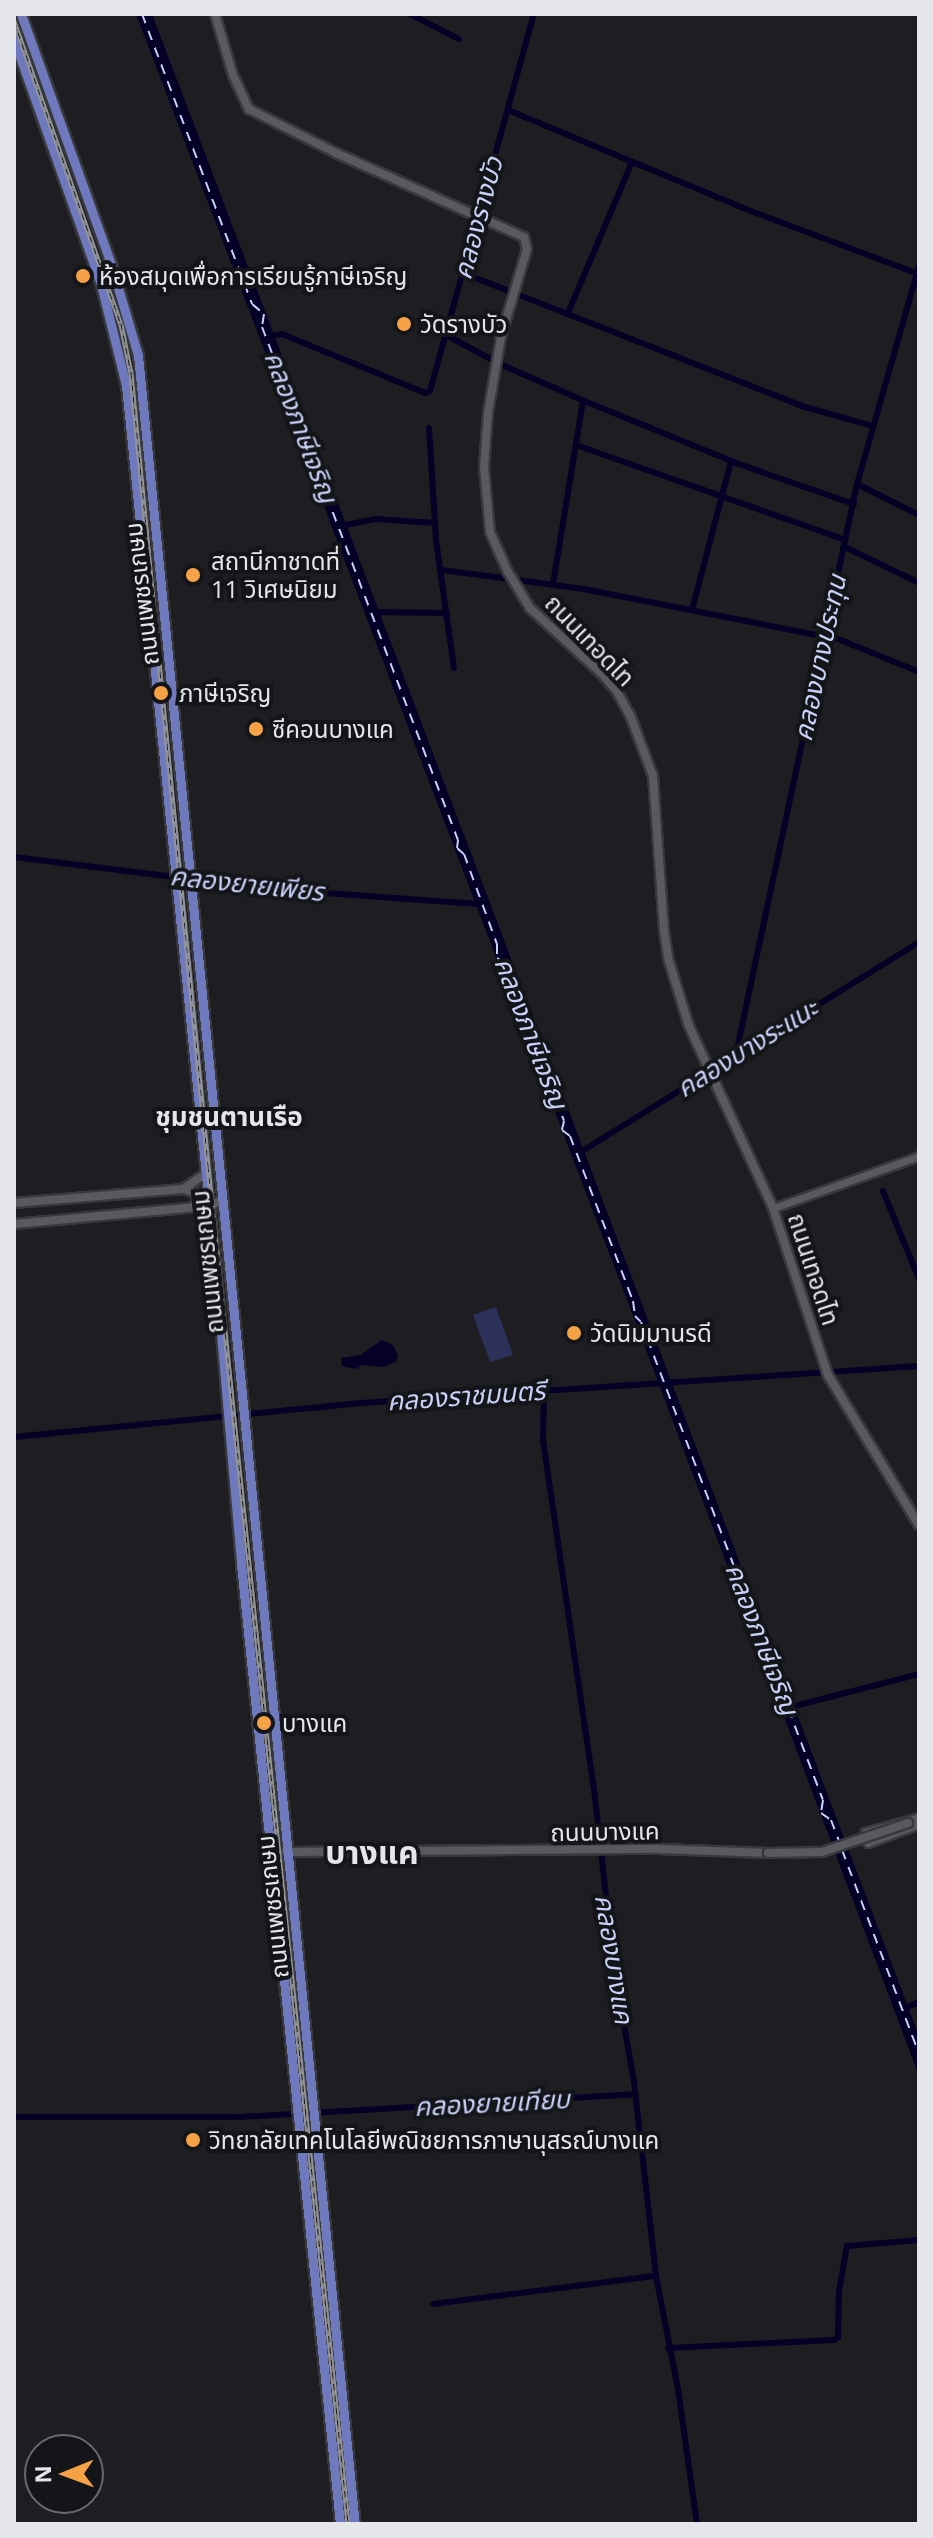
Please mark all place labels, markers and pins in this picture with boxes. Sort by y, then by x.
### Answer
place label: ห้องสมุดเพื่อการเรียนรู้ภาษีเจริญ [99,262,407,290]
marker: ห้องสมุดเพื่อการเรียนรู้ภาษีเจริญ [74,267,92,285]
place label: วัดรางบัว [420,310,507,338]
marker: วัดรางบัว [395,315,413,333]
place label: สถานีกาชาดที่ 11 วิเศษนิยม [211,547,340,603]
marker: สถานีกาชาดที่ 11 วิเศษนิยม [182,564,204,586]
place label: ภาษีเจริญ [179,679,271,707]
marker: ภาษีเจริญ [150,682,172,704]
place label: ซีคอนบางแค [272,715,394,743]
marker: ซีคอนบางแค [247,720,265,738]
place label: วัดนิมมานรดี [590,1319,712,1347]
marker: วัดนิมมานรดี [565,1324,583,1342]
place label: บางแค [282,1709,347,1737]
marker: บางแค [253,1712,275,1734]
place label: วิทยาลัยเทคโนโลยีพณิชยการภาษานุสรณ์บางแค [209,2126,659,2154]
marker: วิทยาลัยเทคโนโลยีพณิชยการภาษานุสรณ์บางแค [184,2131,202,2149]

